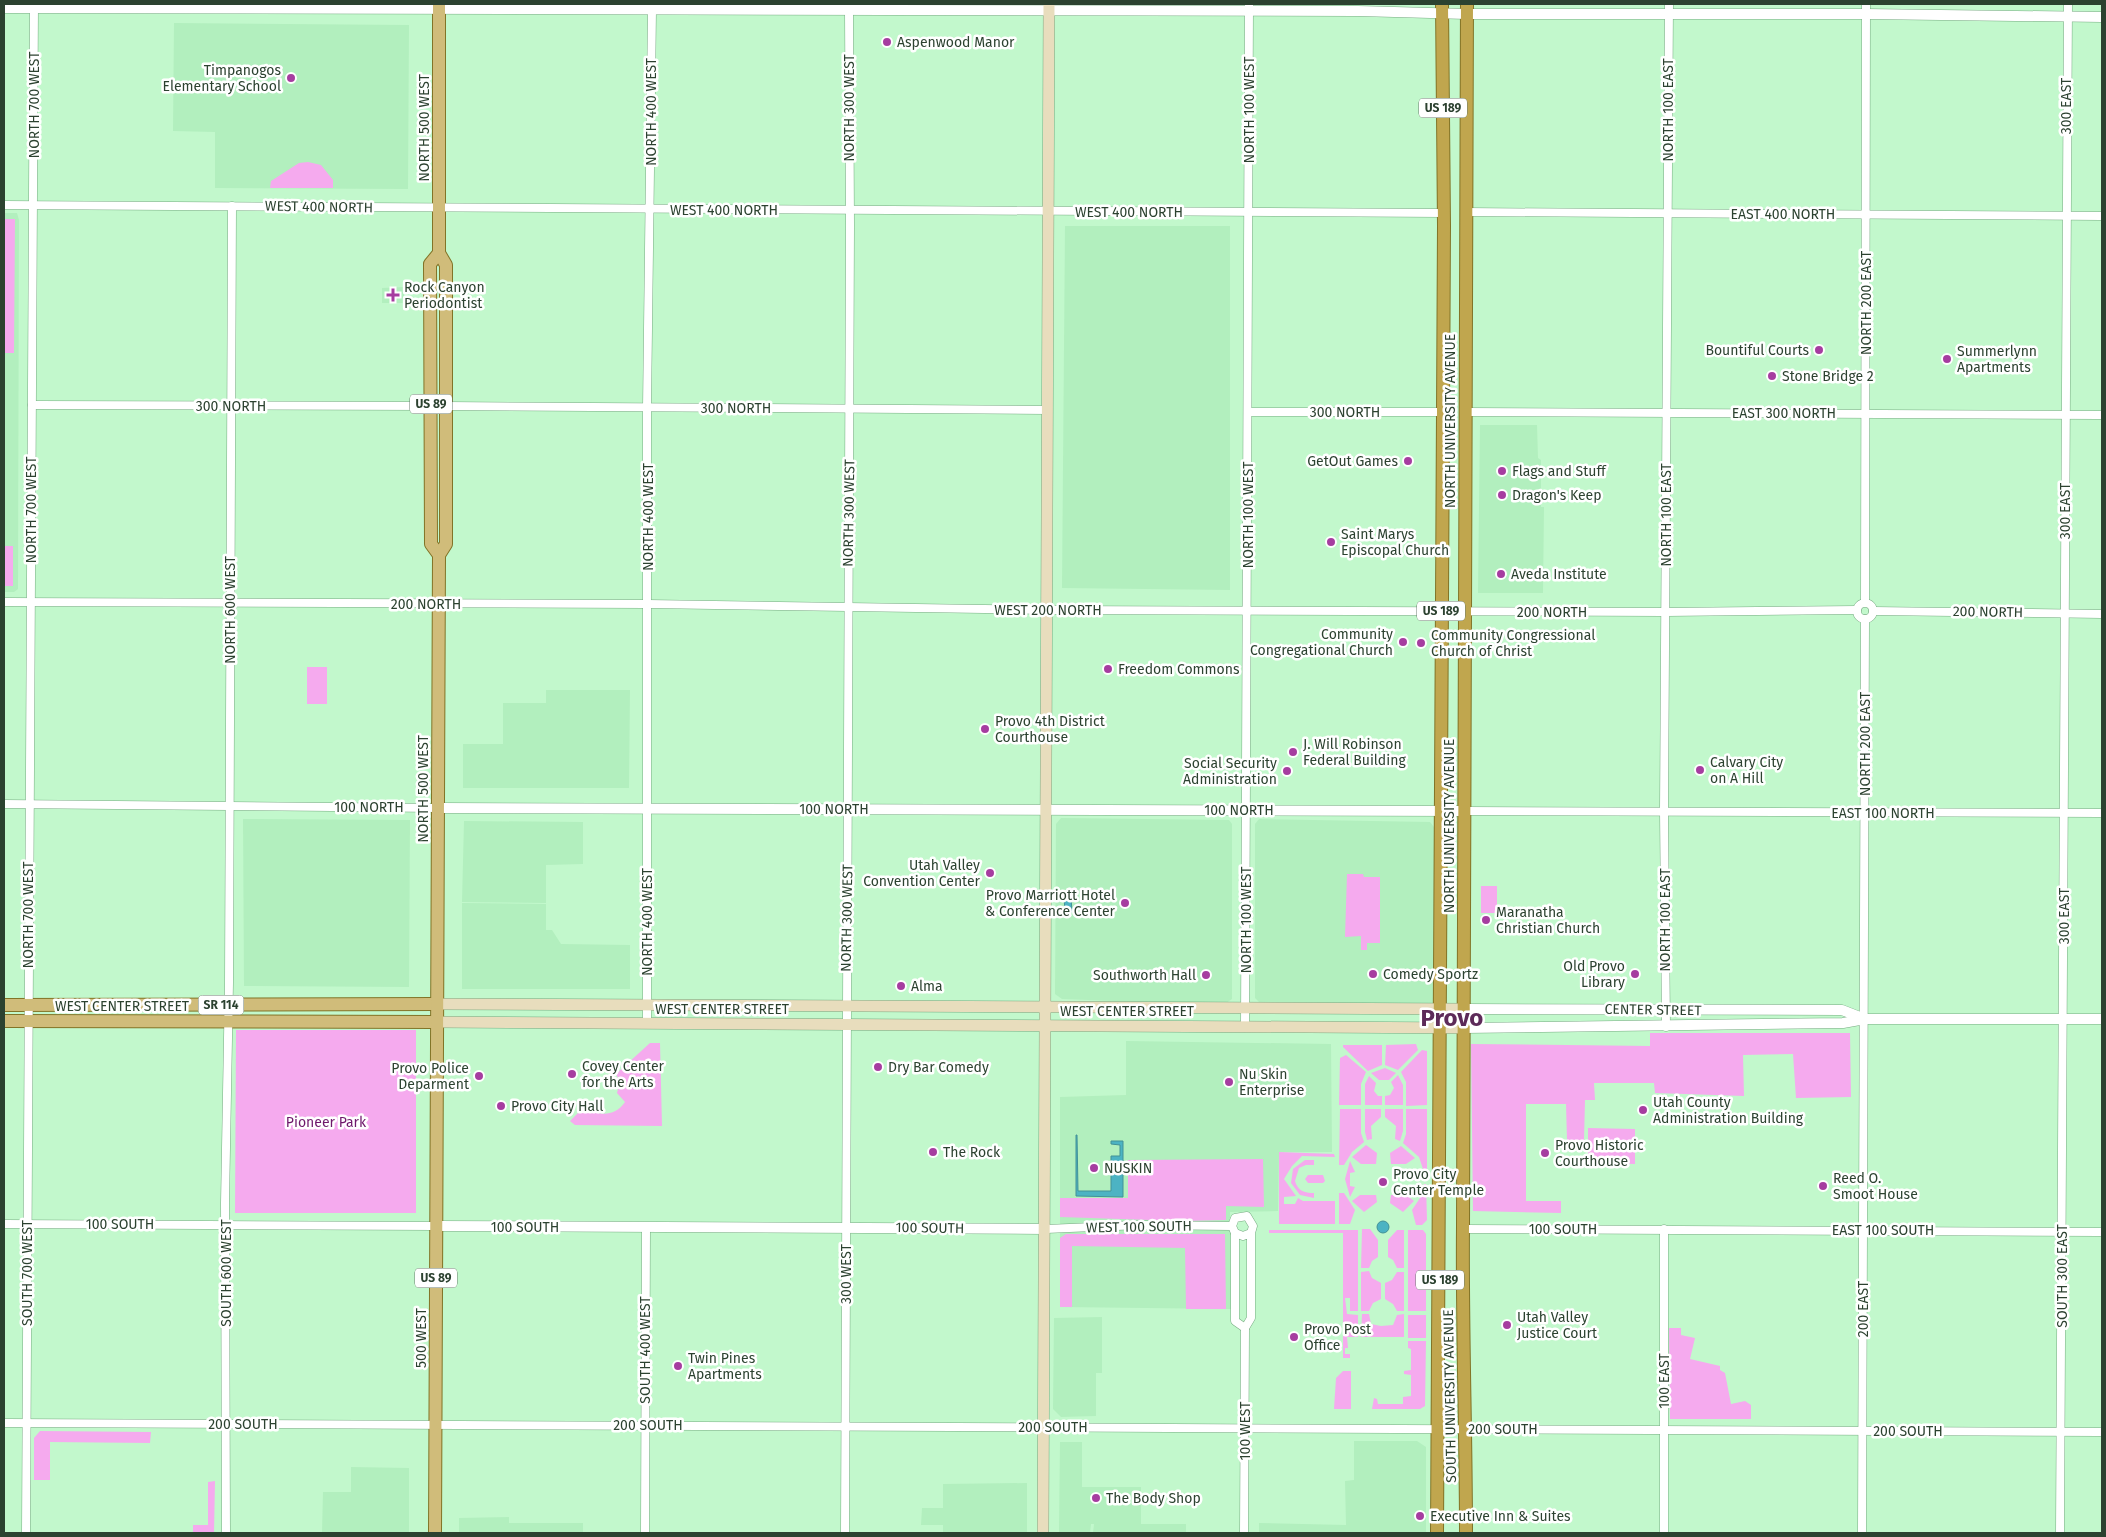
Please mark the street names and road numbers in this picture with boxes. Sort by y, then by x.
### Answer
street label: NORTH 700 WEST [26,51,43,158]
street label: NORTH 300 WEST [841,53,858,162]
street label: NORTH 100 WEST [1241,56,1258,163]
street label: NORTH 400 WEST [643,57,660,166]
street label: NORTH 100 EAST [1660,58,1677,162]
street label: NORTH 500 WEST [416,73,433,182]
street label: 300 EAST [2058,77,2075,134]
road number: US 189 [1419,99,1467,118]
street label: WEST 400 NORTH [265,198,373,216]
street label: WEST 400 NORTH [670,202,778,219]
street label: WEST 400 NORTH [1075,204,1183,221]
street label: EAST 400 NORTH [1731,206,1835,223]
street label: NORTH 200 EAST [1858,250,1875,355]
street label: NORTH UNIVERSITY AVENUE [1442,334,1459,508]
road number: US 89 [410,394,452,414]
street label: 300 NORTH [196,398,266,415]
street label: 300 NORTH [701,400,771,417]
street label: 300 NORTH [1310,404,1380,421]
street label: EAST 300 NORTH [1732,405,1836,422]
street label: NORTH 700 WEST [23,456,40,563]
street label: NORTH 300 WEST [840,458,858,567]
street label: NORTH 100 WEST [1240,461,1257,568]
street label: NORTH 400 WEST [640,462,657,571]
street label: NORTH 100 EAST [1658,463,1675,567]
street label: 300 EAST [2057,482,2074,539]
street label: NORTH 600 WEST [222,555,239,664]
street label: 200 NORTH [391,596,461,613]
street label: WEST 200 NORTH [994,602,1102,619]
road number: US 189 [1417,602,1465,620]
street label: 200 NORTH [1953,603,2023,621]
street label: 200 NORTH [1517,604,1587,621]
street label: NORTH 200 EAST [1857,691,1874,796]
street label: NORTH 500 WEST [415,734,432,843]
street label: NORTH UNIVERSITY AVENUE [1441,739,1458,913]
street label: 100 NORTH [334,799,404,816]
street label: 100 NORTH [799,801,869,818]
street label: 100 NORTH [1204,802,1274,819]
street label: EAST 100 NORTH [1831,805,1935,822]
street label: NORTH 700 WEST [20,861,37,968]
street label: NORTH 300 WEST [838,863,856,972]
street label: NORTH 100 WEST [1238,866,1255,973]
street label: NORTH 400 WEST [639,867,656,976]
street label: NORTH 100 EAST [1657,868,1674,972]
street label: 300 EAST [2056,887,2073,944]
road number: SR 114 [198,996,244,1014]
street label: WEST CENTER STREET [55,998,190,1015]
street label: WEST CENTER STREET [655,1001,790,1018]
street label: CENTER STREET [1604,1001,1702,1019]
street label: WEST CENTER STREET [1060,1003,1195,1020]
street label: 100 SOUTH [86,1216,154,1233]
street label: WEST 100 SOUTH [1086,1218,1192,1236]
street label: SOUTH 700 WEST [19,1219,36,1326]
street label: SOUTH 600 WEST [218,1219,235,1327]
street label: 100 SOUTH [491,1219,559,1236]
street label: 100 SOUTH [895,1219,965,1237]
street label: 100 SOUTH [1529,1221,1597,1238]
street label: EAST 100 SOUTH [1832,1222,1934,1239]
street label: SOUTH 300 EAST [2054,1224,2071,1328]
street label: 300 WEST [838,1243,855,1304]
road number: US 89 [415,1268,457,1288]
road number: US 189 [1416,1270,1464,1290]
street label: 200 EAST [1855,1280,1872,1337]
street label: SOUTH 400 WEST [637,1296,654,1404]
street label: 500 WEST [413,1307,430,1368]
street label: SOUTH UNIVERSITY AVENUE [1440,1309,1460,1483]
street label: 100 EAST [1656,1353,1673,1409]
street label: 100 WEST [1237,1401,1254,1460]
street label: 200 SOUTH [208,1416,278,1433]
street label: 200 SOUTH [613,1417,683,1434]
street label: 200 SOUTH [1018,1419,1088,1436]
street label: 200 SOUTH [1468,1421,1538,1438]
street label: 200 SOUTH [1873,1423,1943,1440]

